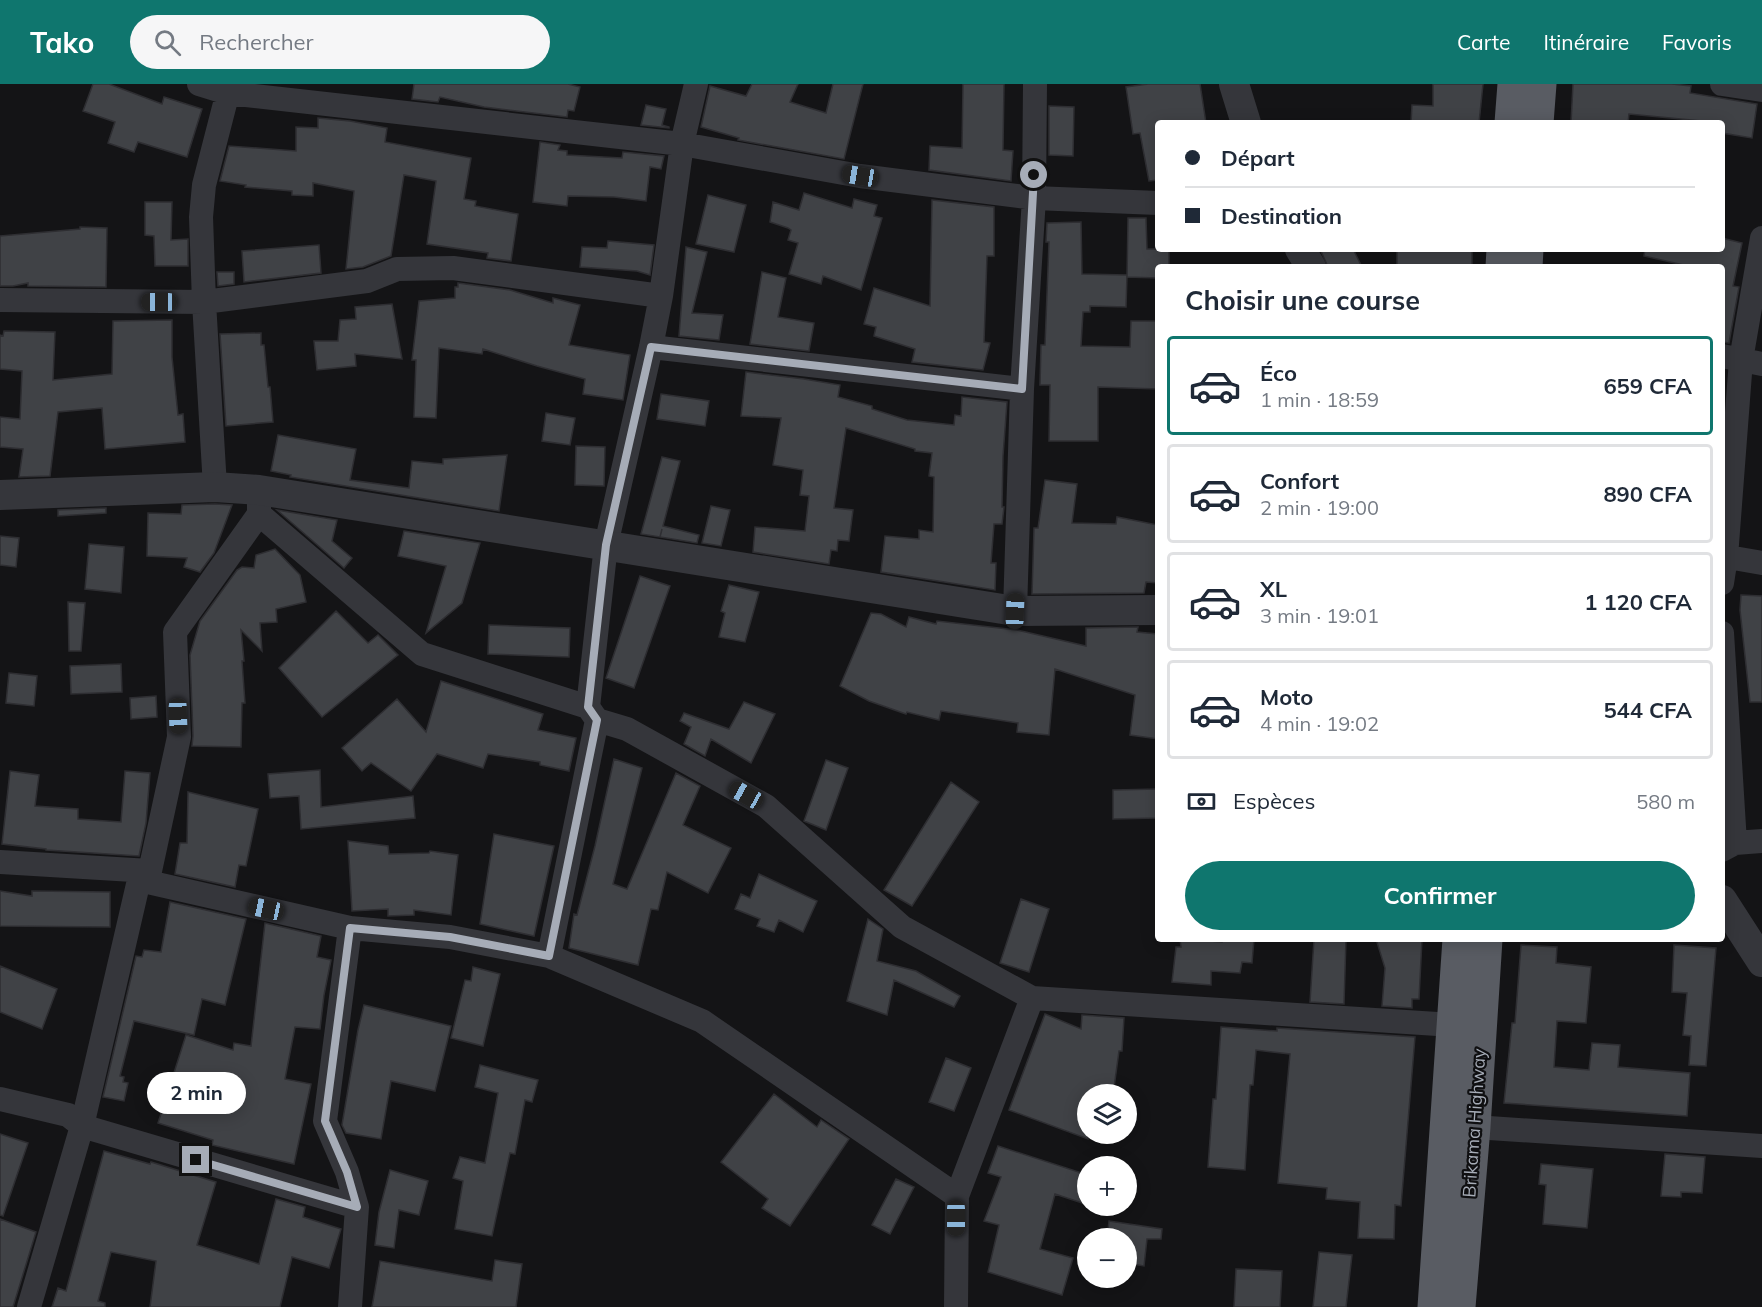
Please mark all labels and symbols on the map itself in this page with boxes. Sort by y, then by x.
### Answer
route start [1020,161,1047,188]
car [841,164,879,188]
car [141,293,177,311]
car [1005,593,1025,629]
car [168,698,188,734]
car [726,778,766,812]
car [247,896,285,922]
street label: Brikama Highway [1457,1047,1491,1198]
callout: 2 min [146,1073,246,1115]
route end [182,1146,209,1173]
car [947,1200,965,1236]

